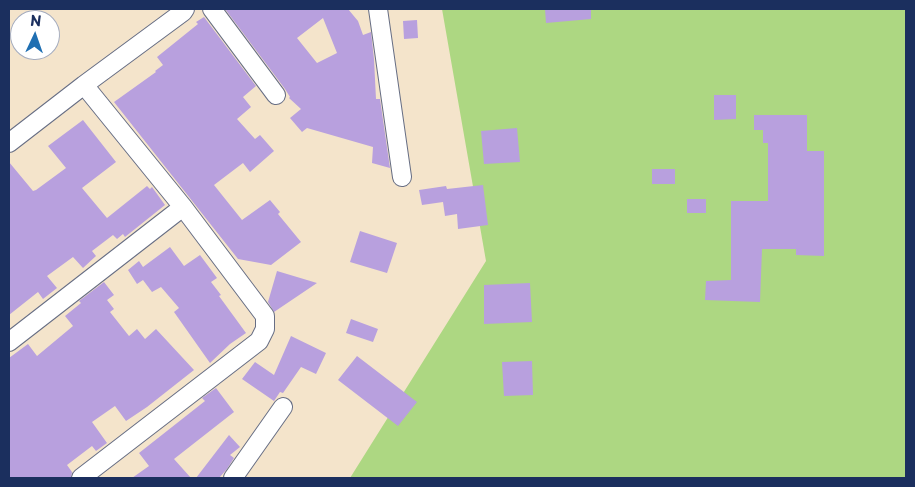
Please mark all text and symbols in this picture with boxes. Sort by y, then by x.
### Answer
north arrow [10,10,60,60]
text: N [30,10,42,31]

